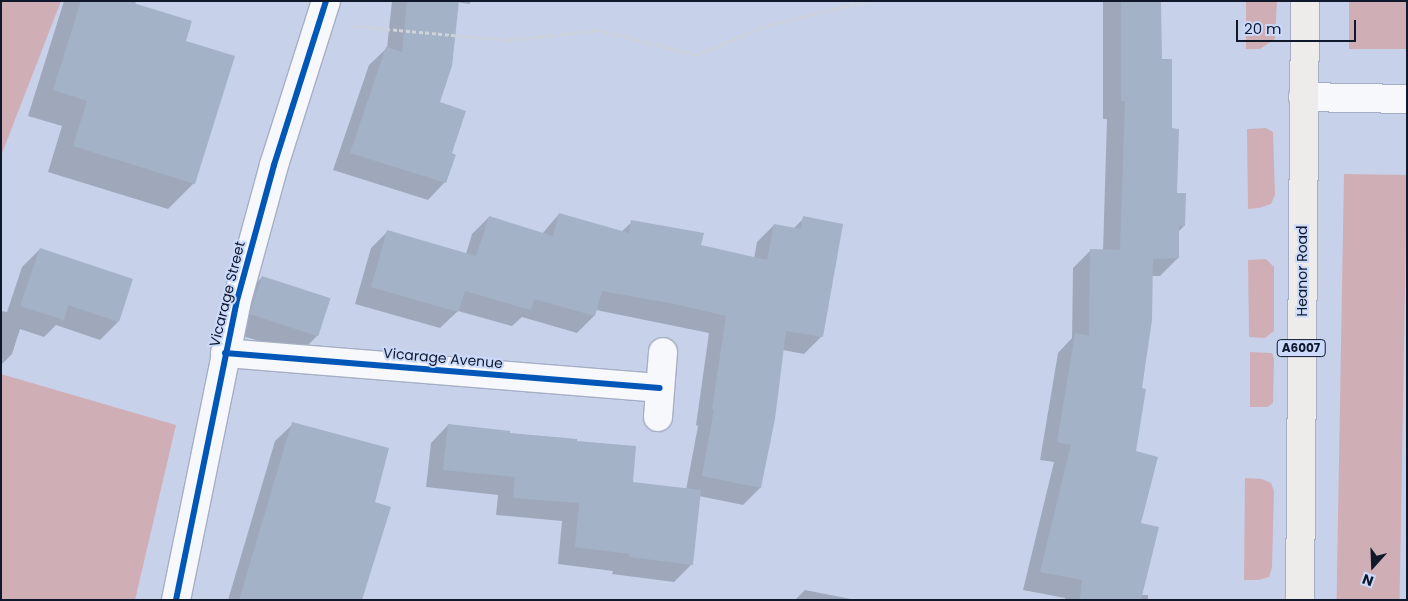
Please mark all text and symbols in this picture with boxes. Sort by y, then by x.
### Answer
scale bar [1238,10,1358,42]
text: 20 m [1244,18,1282,39]
street label: Heanor Road [1294,225,1310,317]
street label: Vicarage Street [206,239,248,349]
road number: A6007 [1276,338,1326,358]
street label: Vicarage Avenue [382,344,504,372]
north arrow [1348,541,1398,591]
text: N [1360,569,1376,591]

